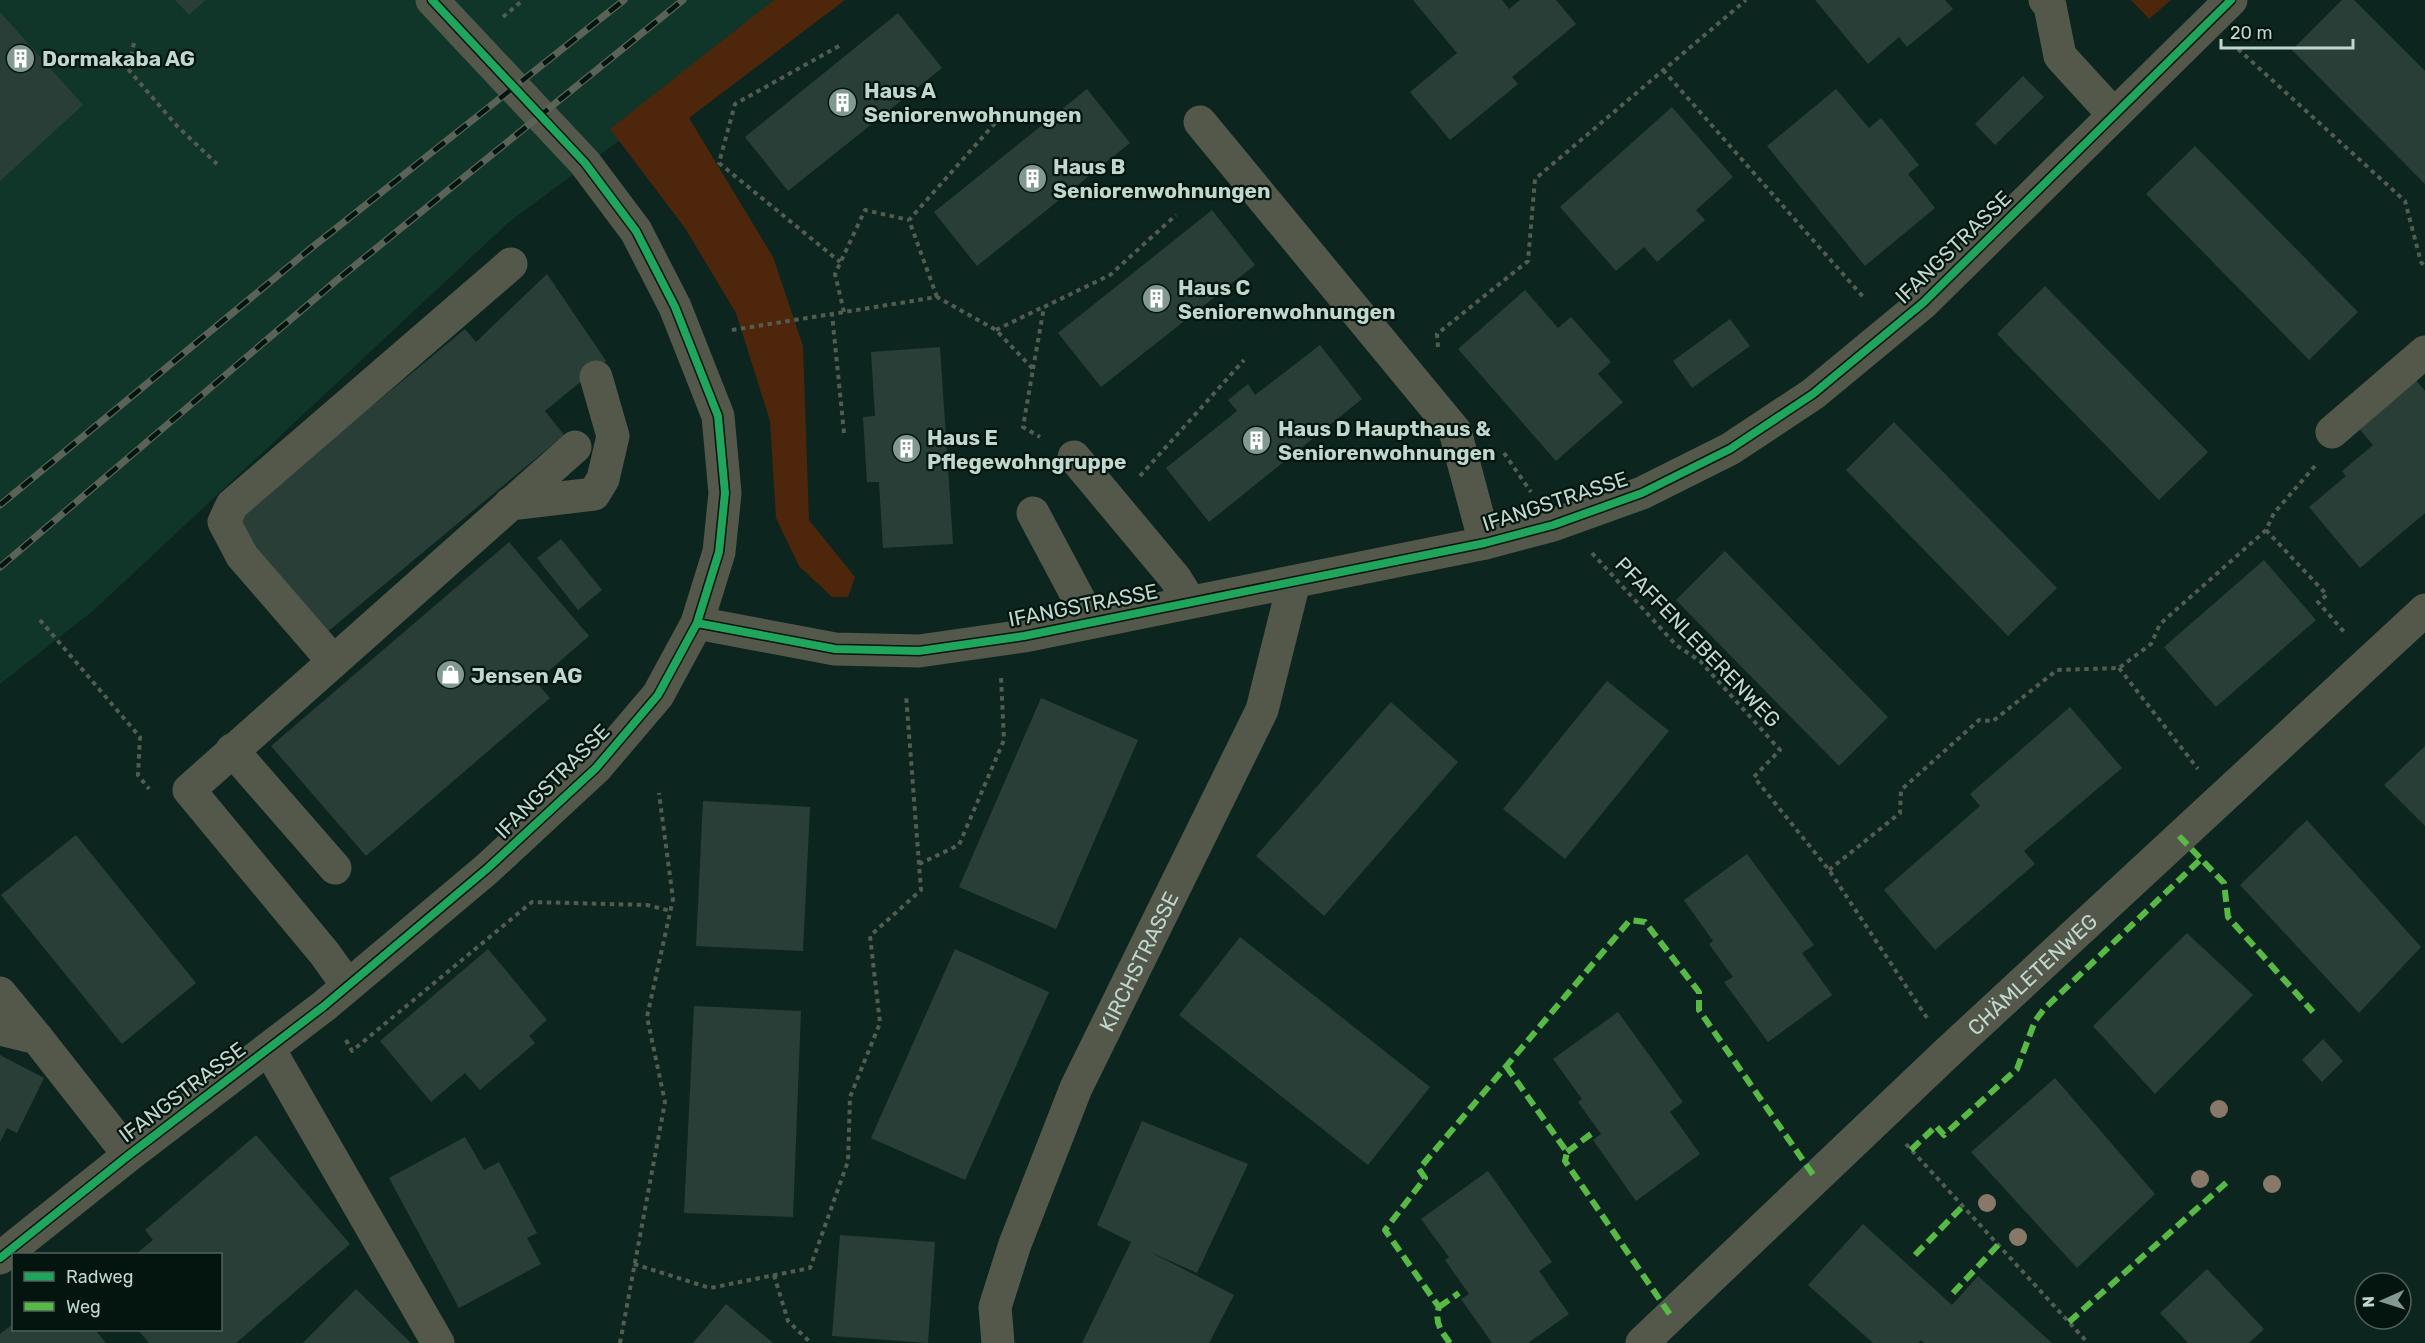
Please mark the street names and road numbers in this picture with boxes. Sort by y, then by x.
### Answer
street label: IFANGSTRASSE [1890,185,2016,309]
street label: IFANGSTRASSE [1479,466,1631,536]
street label: PFAFFENLEBERENWEG [1610,552,1786,732]
street label: IFANGSTRASSE [1006,578,1160,632]
street label: IFANGSTRASSE [490,719,614,843]
street label: KIRCHSTRASSE [1093,887,1183,1035]
street label: CHÄMLETENWEG [1962,908,2102,1040]
street label: IFANGSTRASSE [114,1036,250,1148]

